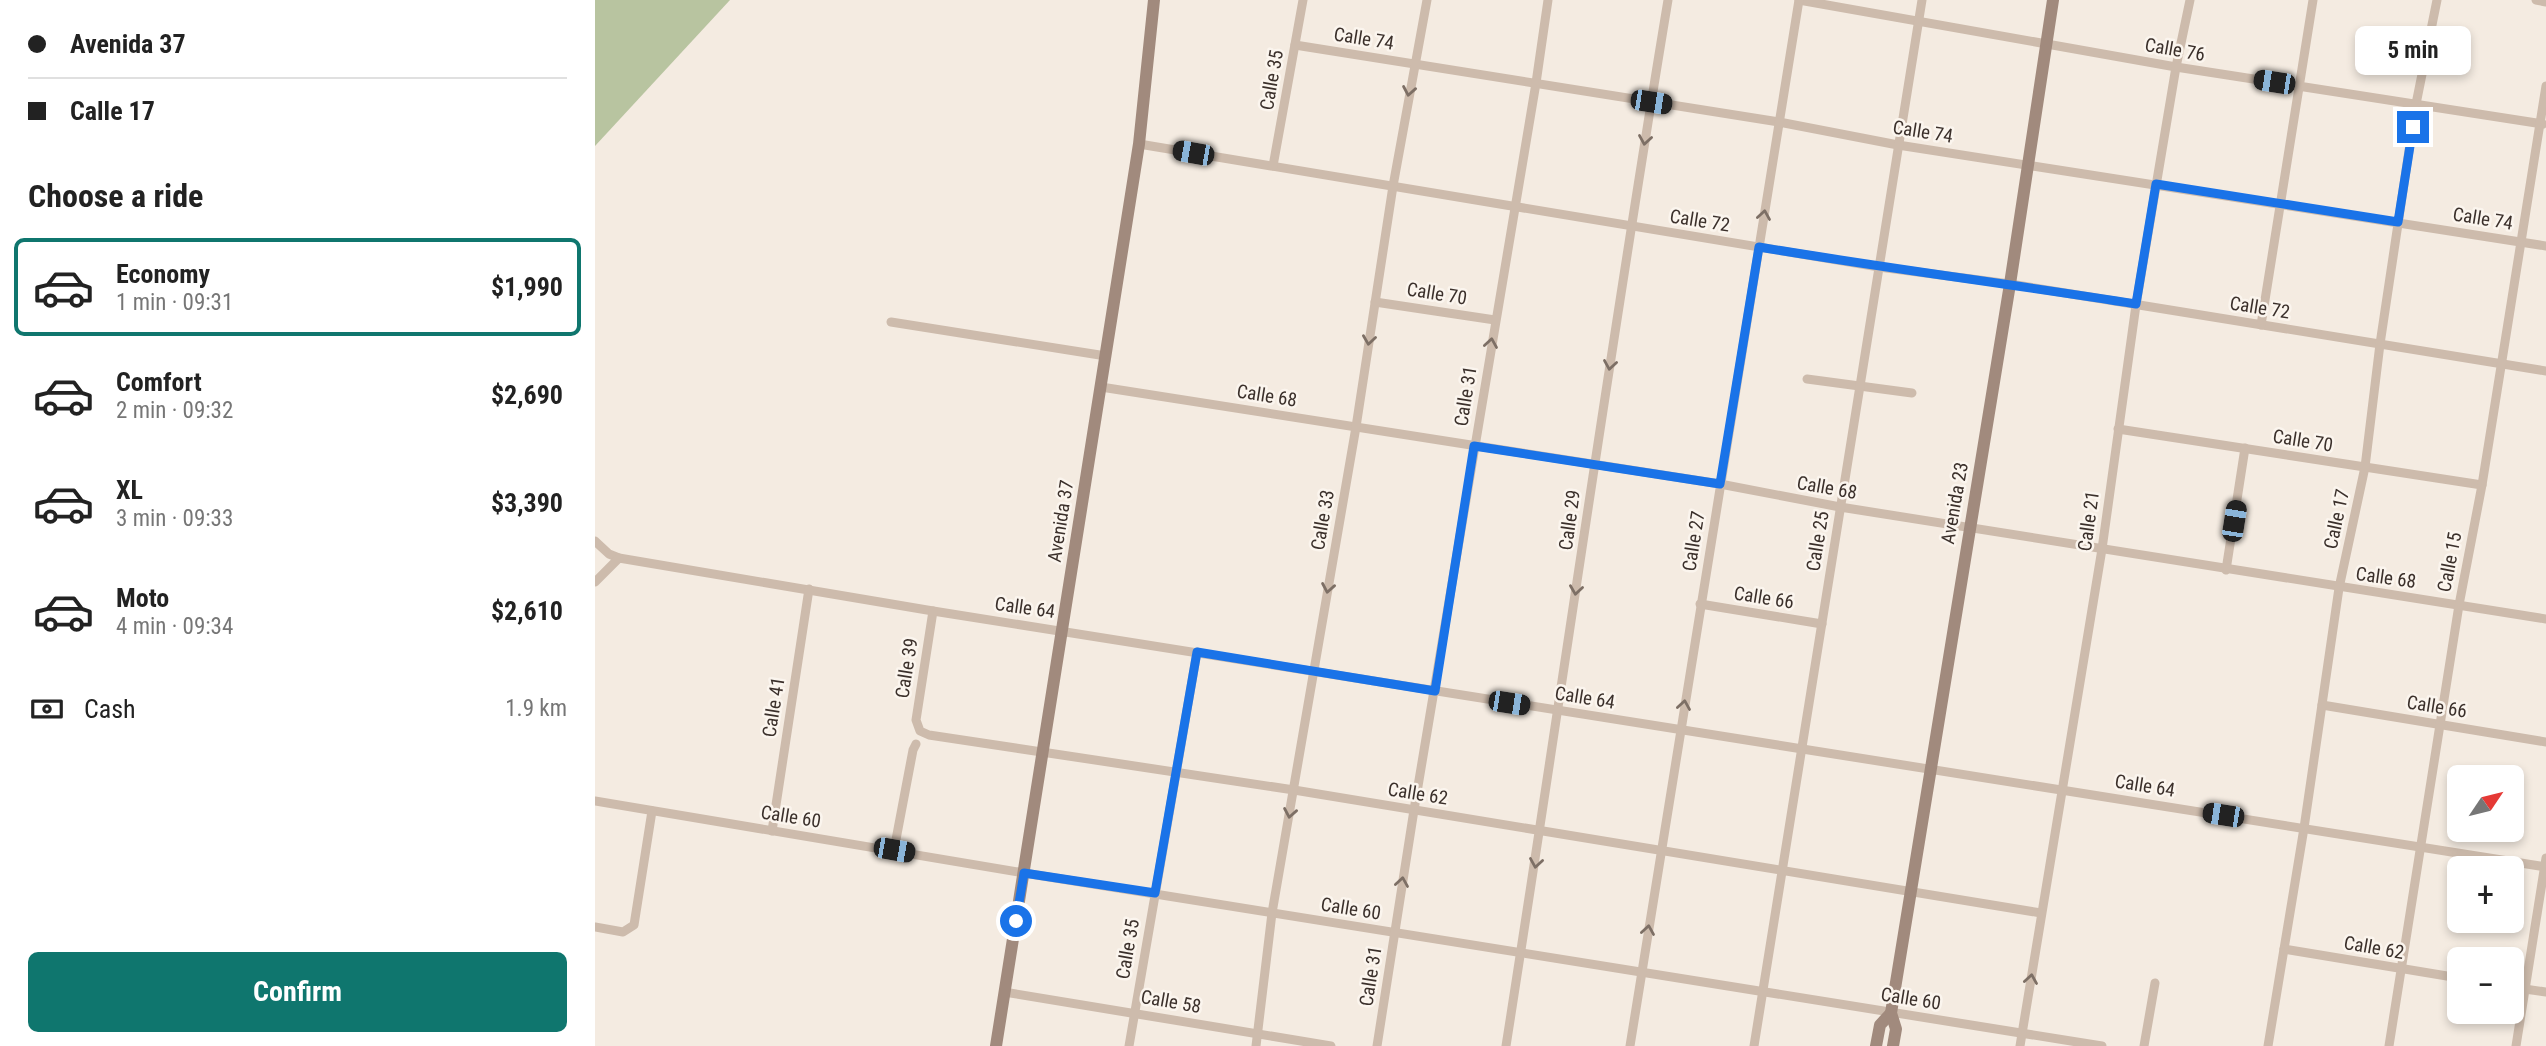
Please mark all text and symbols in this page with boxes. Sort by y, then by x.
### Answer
street label: Calle 74 [1332,22,1396,55]
callout: 5 min [2355,25,2471,74]
text: Avenida 37 [70,29,186,59]
street label: Calle 76 [2143,33,2207,66]
text: 5 min [2387,37,2439,64]
street label: Calle 35 [1255,48,1288,112]
car [2252,68,2297,96]
one-way arrow [1402,85,1417,97]
car [1629,88,1674,116]
text: Calle 17 [70,96,155,126]
route end [2397,111,2429,143]
street label: Calle 74 [1891,115,1955,148]
one-way arrow [1638,134,1653,146]
car [1171,139,1216,167]
text: Choose a ride [28,177,203,215]
street label: Calle 74 [2451,202,2515,235]
street label: Calle 72 [1668,204,1732,237]
one-way arrow [1756,209,1771,221]
icon: car [32,256,95,319]
text: Economy [116,259,210,289]
text: $1,990 [491,272,563,302]
street label: Calle 70 [1405,277,1469,310]
text: 1 min · 09:31 [116,289,233,316]
street label: Calle 72 [2228,291,2292,324]
one-way arrow [1362,334,1377,346]
one-way arrow [1483,337,1498,349]
one-way arrow [1603,359,1618,371]
icon: car [32,364,95,427]
street label: Calle 31 [1449,364,1482,428]
text: Comfort [116,367,202,397]
street label: Calle 68 [1235,379,1299,412]
text: $2,690 [491,380,563,410]
text: 2 min · 09:32 [116,397,233,424]
street label: Calle 70 [2271,424,2335,457]
street label: Avenida 23 [1936,460,1973,546]
street label: Calle 68 [1795,471,1859,504]
icon: car [32,472,95,535]
text: XL [116,475,143,505]
street label: Avenida 37 [1043,478,1078,564]
street label: Calle 17 [2319,487,2354,551]
text: $3,390 [491,488,563,518]
street label: Calle 33 [1306,488,1339,552]
street label: Calle 29 [1554,488,1585,552]
street label: Calle 21 [2073,489,2104,553]
car [2221,499,2248,543]
text: 3 min · 09:33 [116,505,233,532]
street label: Calle 27 [1677,509,1710,573]
street label: Calle 25 [1801,509,1834,573]
street label: Calle 15 [2432,530,2467,594]
street label: Calle 68 [2354,562,2418,593]
icon: car [32,580,95,643]
street label: Calle 66 [1732,581,1796,614]
text: Moto [116,583,169,613]
one-way arrow [1321,583,1336,594]
one-way arrow [1569,584,1584,595]
street label: Calle 64 [993,592,1057,623]
text: $2,610 [491,596,563,626]
text: 4 min · 09:34 [116,613,233,640]
street label: Calle 39 [890,636,923,700]
street label: Calle 41 [757,675,790,739]
street label: Calle 64 [1553,681,1617,714]
car [1487,689,1532,717]
icon: cash [28,690,66,728]
street label: Calle 66 [2405,690,2469,723]
text: Cash [84,694,136,724]
text: 1.9 km [505,695,567,722]
one-way arrow [1676,700,1691,711]
north arrow [2447,765,2523,842]
map controls [2447,765,2524,1024]
street label: Calle 64 [2113,769,2177,802]
street label: Calle 62 [1386,777,1450,810]
street label: Calle 60 [759,800,823,833]
car [2201,801,2246,829]
one-way arrow [1283,807,1298,819]
car [872,836,917,864]
button: + [2447,856,2524,933]
one-way arrow [1529,857,1544,869]
one-way arrow [1394,876,1409,888]
street label: Calle 60 [1319,892,1383,925]
route start [1000,905,1032,937]
street label: Calle 35 [1111,917,1144,981]
one-way arrow [1640,924,1655,936]
street label: Calle 62 [2342,931,2406,964]
street label: Calle 31 [1354,944,1387,1008]
button: − [2447,947,2524,1024]
button: Confirm [28,952,567,1032]
one-way arrow [2023,973,2038,985]
street label: Calle 60 [1879,982,1943,1015]
street label: Calle 58 [1139,985,1203,1018]

